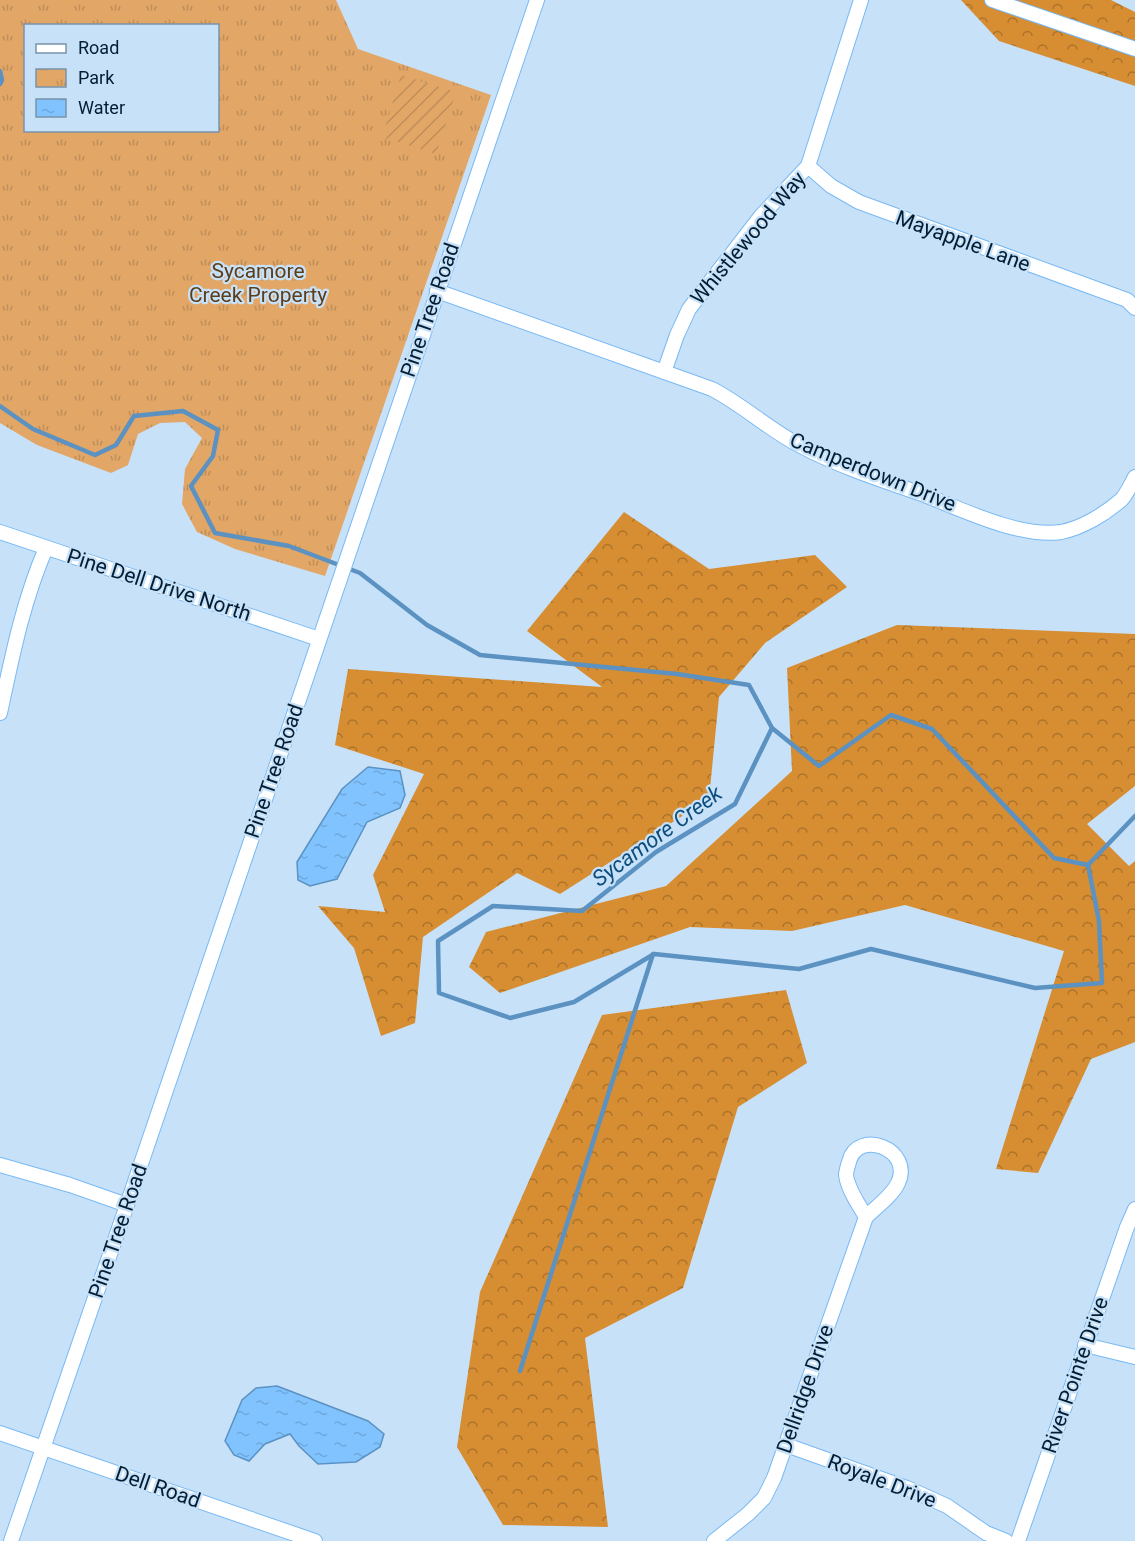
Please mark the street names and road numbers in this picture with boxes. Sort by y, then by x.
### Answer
street label: Whistlewood Way [686,167,810,309]
street label: Mayapple Lane [893,206,1033,276]
street label: Pine Tree Road [396,240,464,380]
street label: Camperdown Drive [786,428,960,516]
street label: Pine Dell Drive North [64,544,254,626]
street label: Pine Tree Road [240,701,308,841]
street label: Pine Tree Road [84,1161,152,1301]
street label: River Pointe Drive [1037,1294,1113,1456]
street label: Dellridge Drive [772,1321,838,1457]
street label: Royale Drive [824,1449,940,1513]
street label: Dell Road [112,1461,204,1513]

